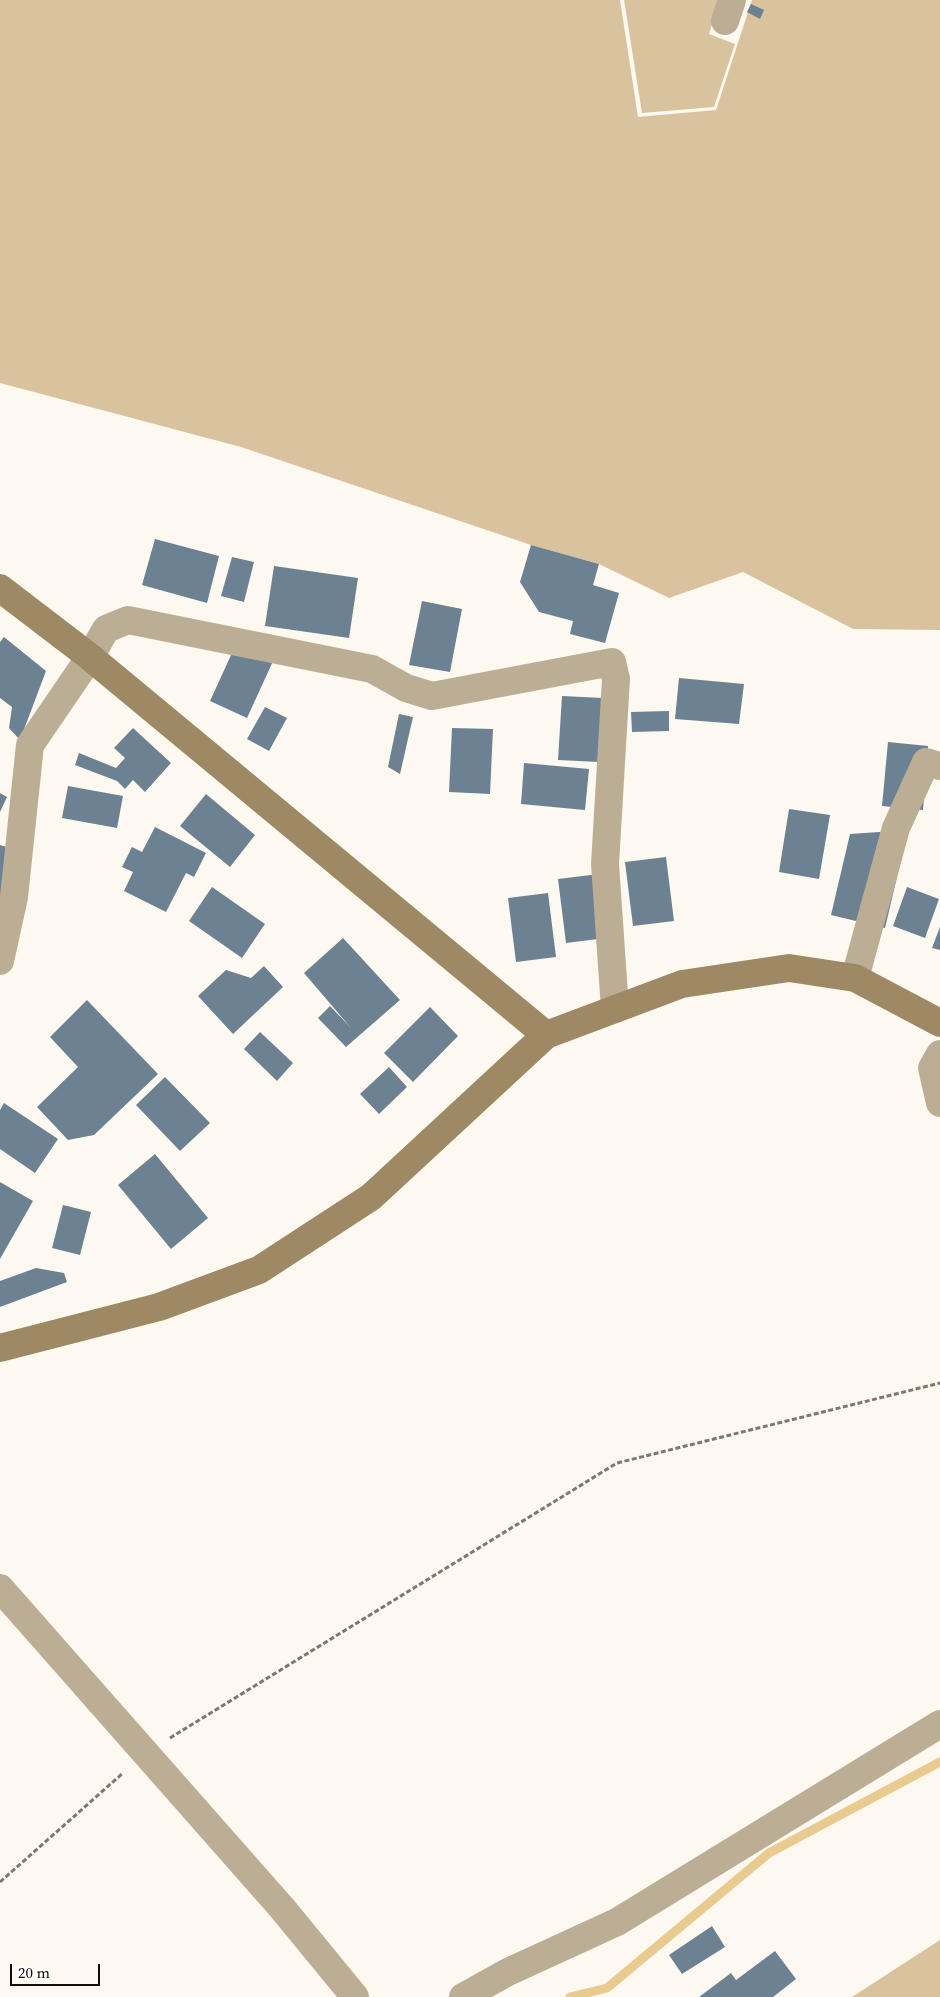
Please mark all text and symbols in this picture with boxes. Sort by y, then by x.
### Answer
scale bar [12,1954,102,1986]
text: 20 m [18,1962,50,1983]

